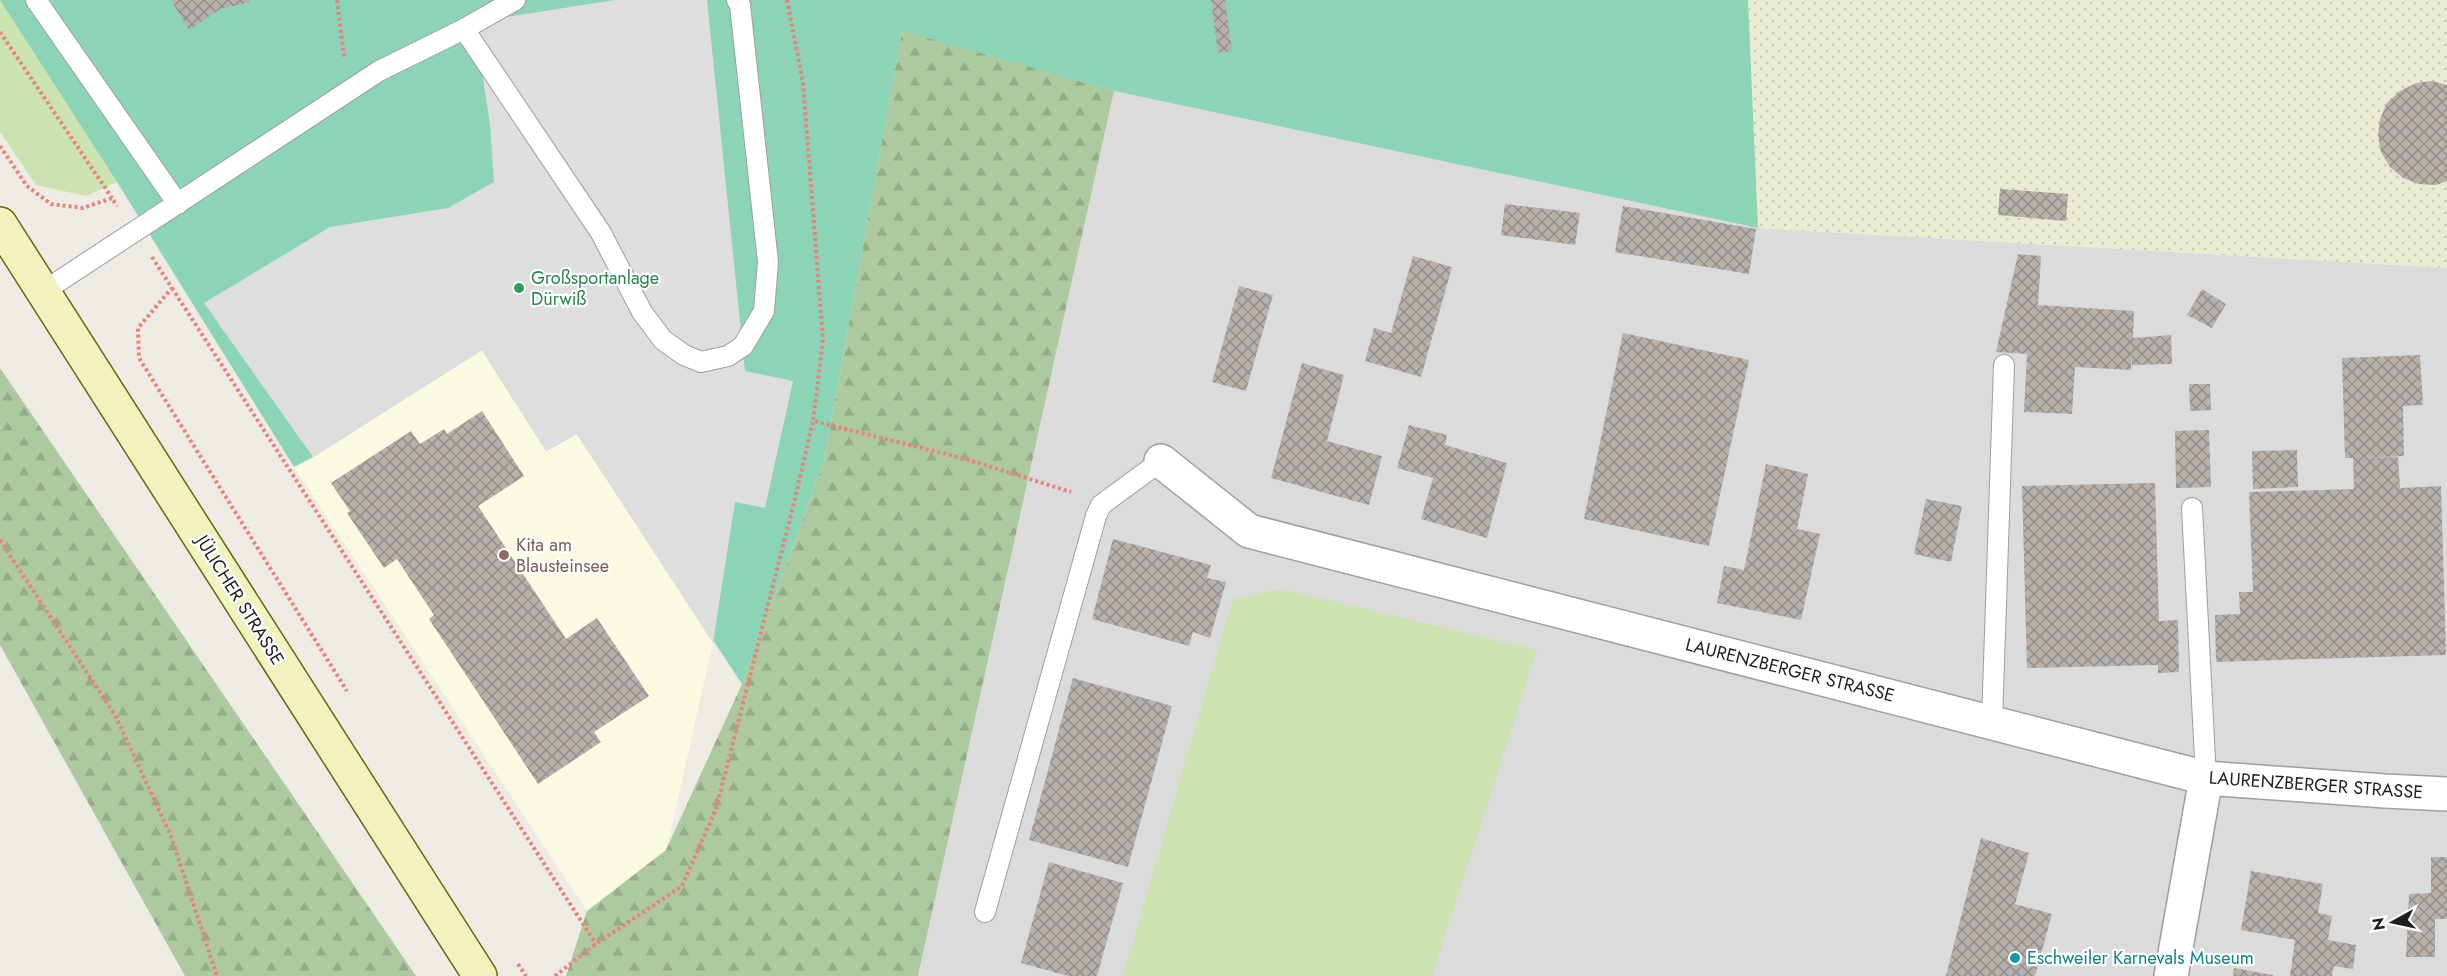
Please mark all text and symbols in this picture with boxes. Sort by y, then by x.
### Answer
place label: Großsportanlage Dürwiß [531,265,659,312]
marker: Großsportanlage Dürwiß [512,281,526,295]
street label: JÜLICHER STRASSE [189,528,290,670]
place label: Kita am Blausteinsee [516,532,609,579]
marker: Kita am Blausteinsee [497,548,511,562]
street label: LAURENZBERGER STRASSE [1683,631,1897,709]
street label: LAURENZBERGER STRASSE [2208,765,2424,805]
north arrow [2363,892,2423,952]
text: N [2366,916,2391,932]
place label: Eschweiler Karnevals Museum [2027,945,2254,971]
marker: Eschweiler Karnevals Museum [2008,951,2022,965]

